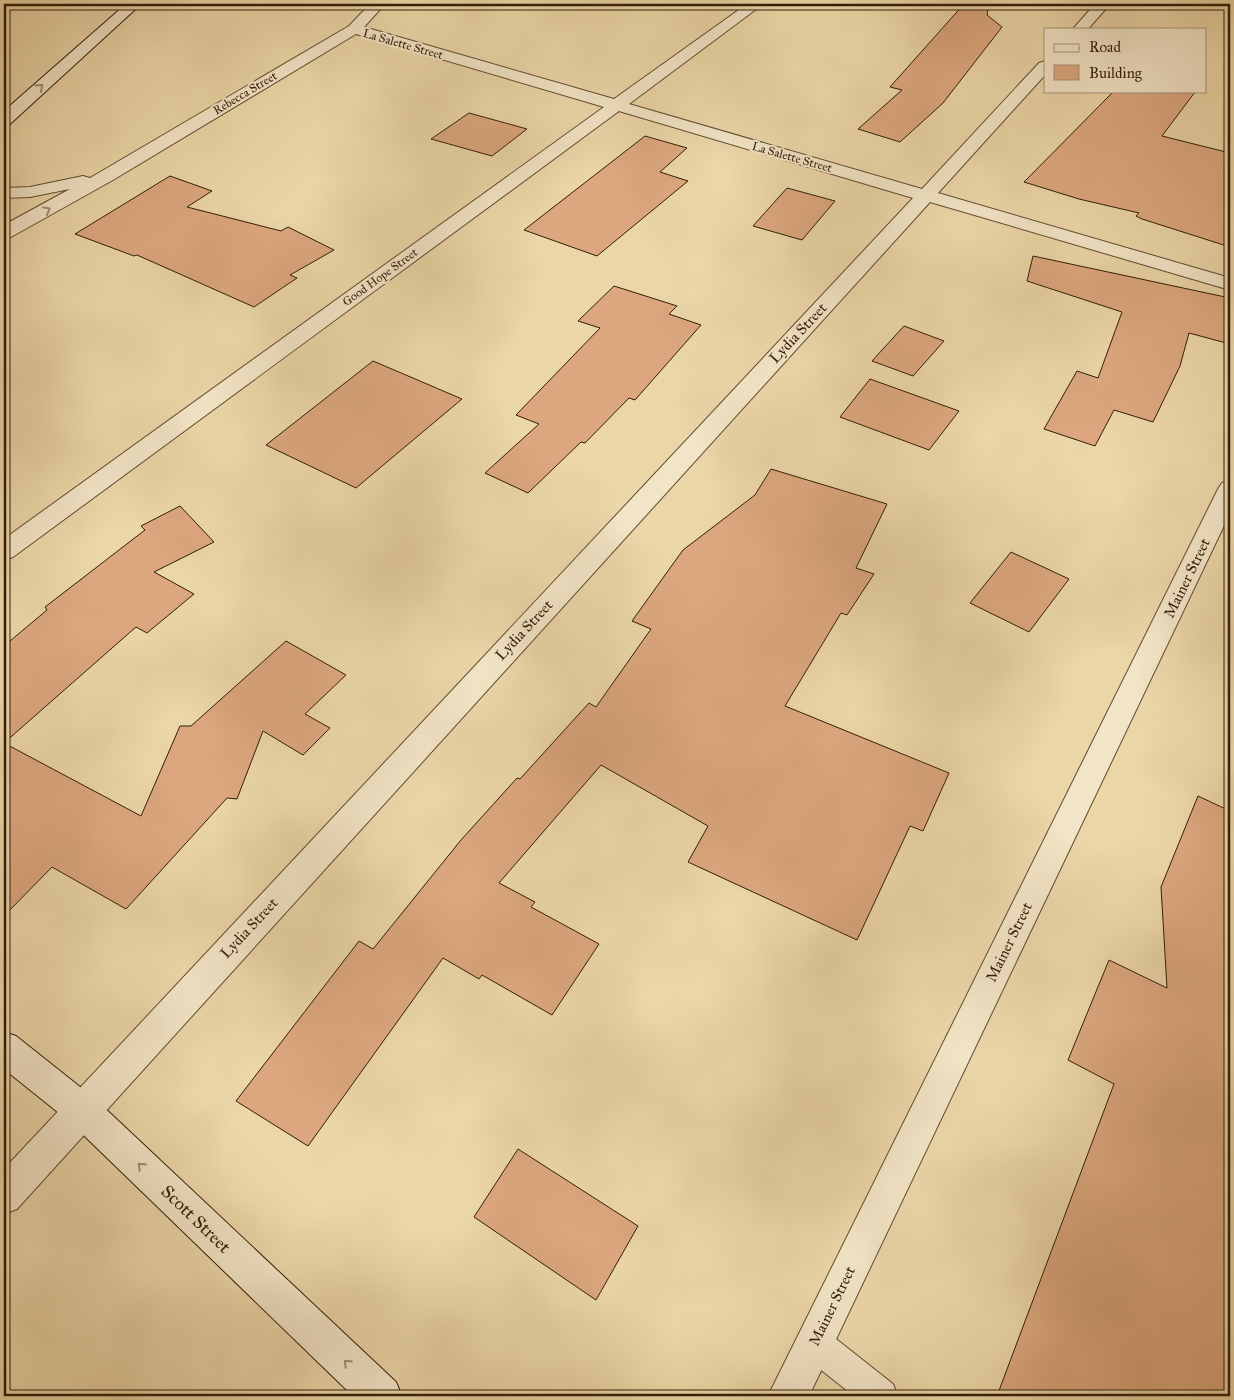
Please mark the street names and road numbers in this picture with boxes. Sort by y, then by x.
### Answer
street label: La Salette Street [361,26,445,62]
street label: Rebecca Street [211,68,280,117]
street label: La Salette Street [750,139,834,175]
street label: Good Hope Street [340,245,421,309]
street label: Lydia Street [765,298,831,367]
street label: Mainer Street [1160,535,1214,621]
street label: Lydia Street [491,595,557,664]
street label: Lydia Street [216,893,282,962]
street label: Mainer Street [982,899,1036,985]
street label: Scott Street [157,1180,236,1258]
street label: Mainer Street [805,1263,859,1349]

